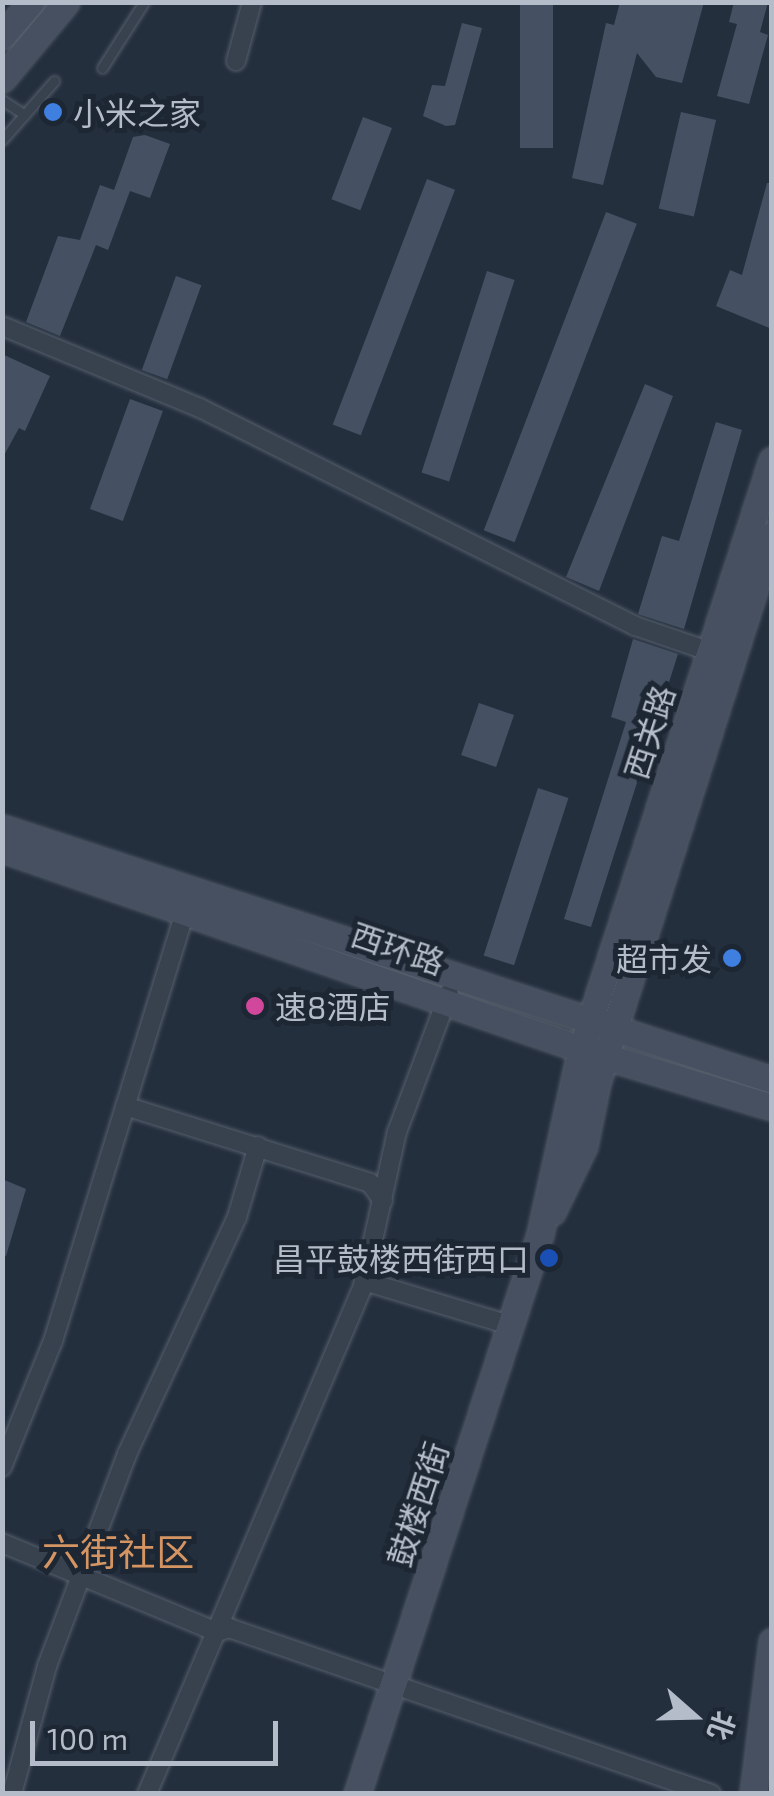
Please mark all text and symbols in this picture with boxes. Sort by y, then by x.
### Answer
place label: 小米之家 [73,93,201,131]
marker: 小米之家 [42,101,64,123]
street label: 西关路 [616,680,682,784]
street label: 西环路 [346,914,450,982]
place label: 超市发 [616,939,712,977]
marker: 超市发 [721,947,743,969]
place label: 速8酒店 [275,987,390,1025]
marker: 速8酒店 [244,995,266,1017]
place label: 昌平鼓楼西街西口 [273,1239,529,1277]
marker: 昌平鼓楼西街西口 [538,1247,560,1269]
street label: 鼓楼西街 [379,1437,455,1571]
district label: 六街社区 [42,1529,194,1575]
north arrow [644,1666,744,1766]
scale bar [35,1701,282,1763]
text: 北 [701,1707,743,1745]
text: 100 m [47,1720,128,1756]

